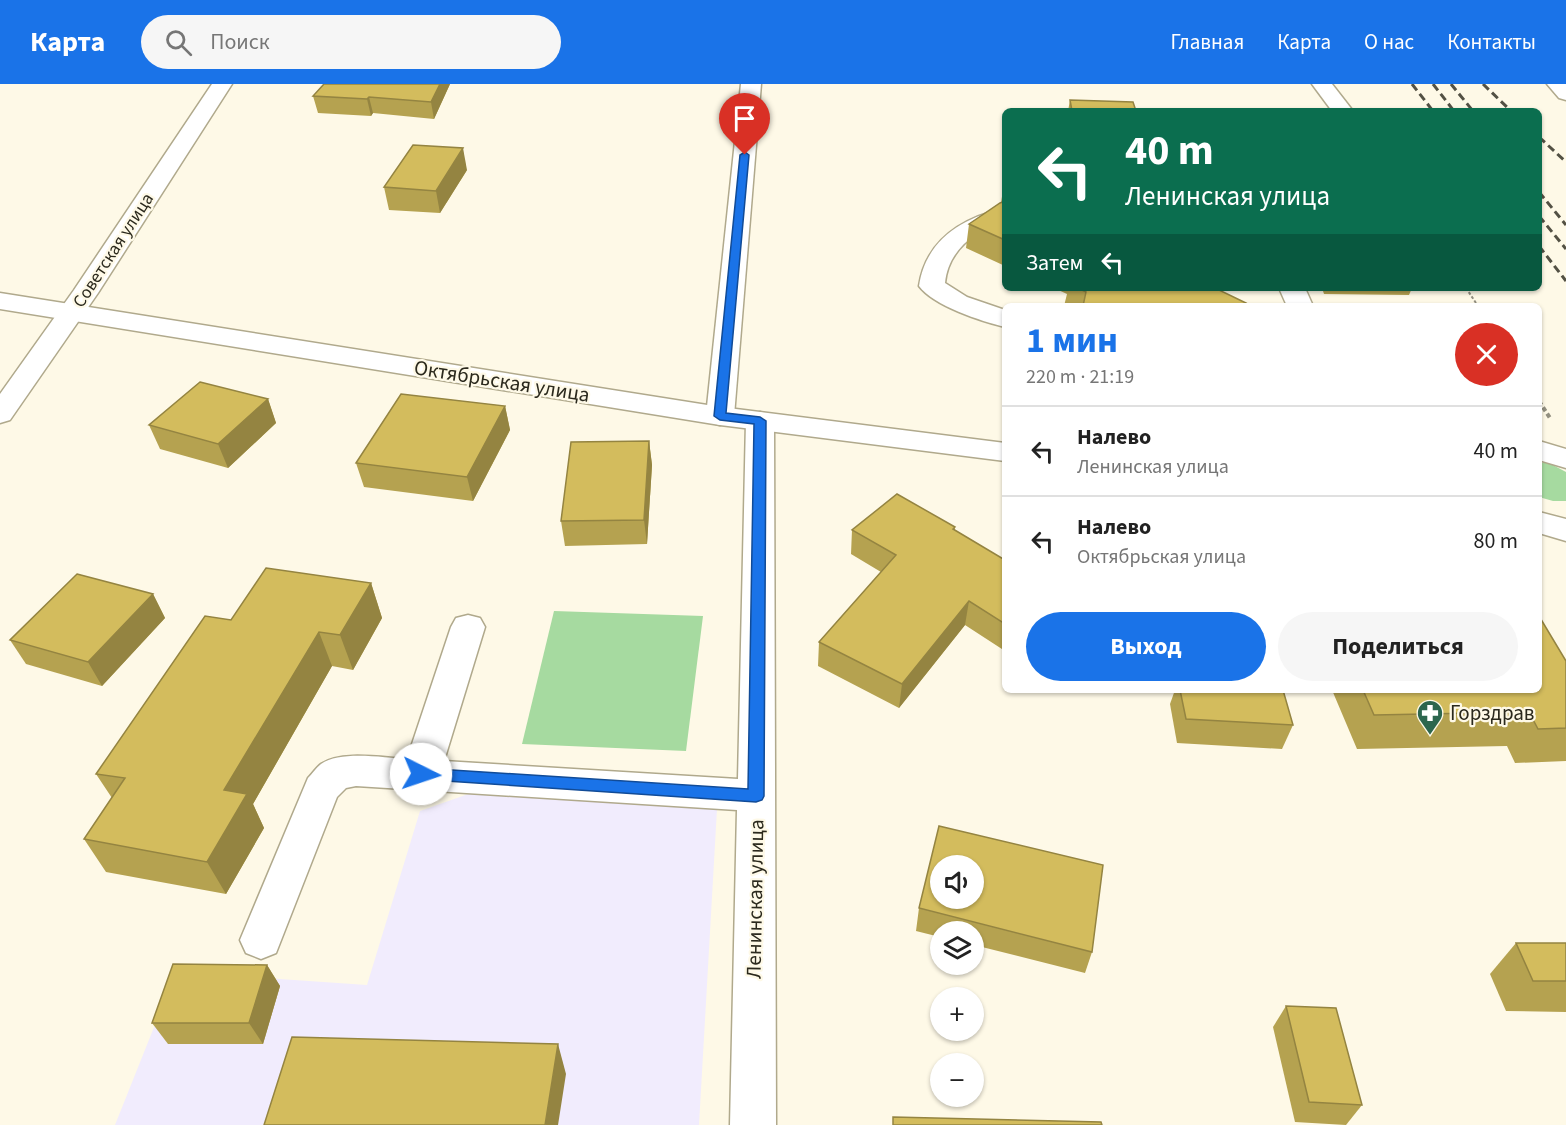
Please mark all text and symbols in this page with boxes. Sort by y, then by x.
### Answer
search box [141,15,561,69]
text: Карта [30,22,105,62]
icon: search [162,26,195,59]
text: Поиск [210,26,270,58]
text: Главная [1171,27,1244,57]
text: Карта [1277,27,1331,57]
text: О нас [1364,27,1414,57]
text: Контакты [1447,27,1536,57]
pin [719,93,770,155]
icon: arrive [728,102,761,135]
text: 40 m [1125,121,1214,181]
icon: left [1026,132,1104,210]
text: Ленинская улица [1125,177,1330,216]
street label: Советская улица [67,188,160,312]
icon: left [1096,246,1129,279]
text: Затем [1026,247,1084,279]
text: 1 мин [1026,315,1118,366]
button: close [1455,323,1518,386]
street label: Октябрьская улица [412,352,592,410]
text: 220 m · 21:19 [1026,363,1134,391]
text: Налево [1077,421,1151,453]
icon: left [1026,435,1059,468]
text: 40 m [1473,435,1518,467]
text: Ленинская улица [1077,453,1229,481]
text: Налево [1077,511,1151,543]
icon: left [1026,525,1059,558]
text: 80 m [1473,525,1518,557]
text: Октябрьская улица [1077,543,1246,571]
button: Выход [1026,612,1266,681]
button: Поделиться [1278,612,1518,681]
pharmacy icon: Горздрав [1415,698,1445,736]
place label: Горздрав [1450,698,1535,728]
position arrow [389,742,453,806]
street label: Ленинская улица [739,819,771,979]
map controls [930,855,984,1107]
button: sound [930,855,984,909]
button: layers [930,921,984,975]
button: + [930,987,984,1041]
button: − [930,1053,984,1107]

